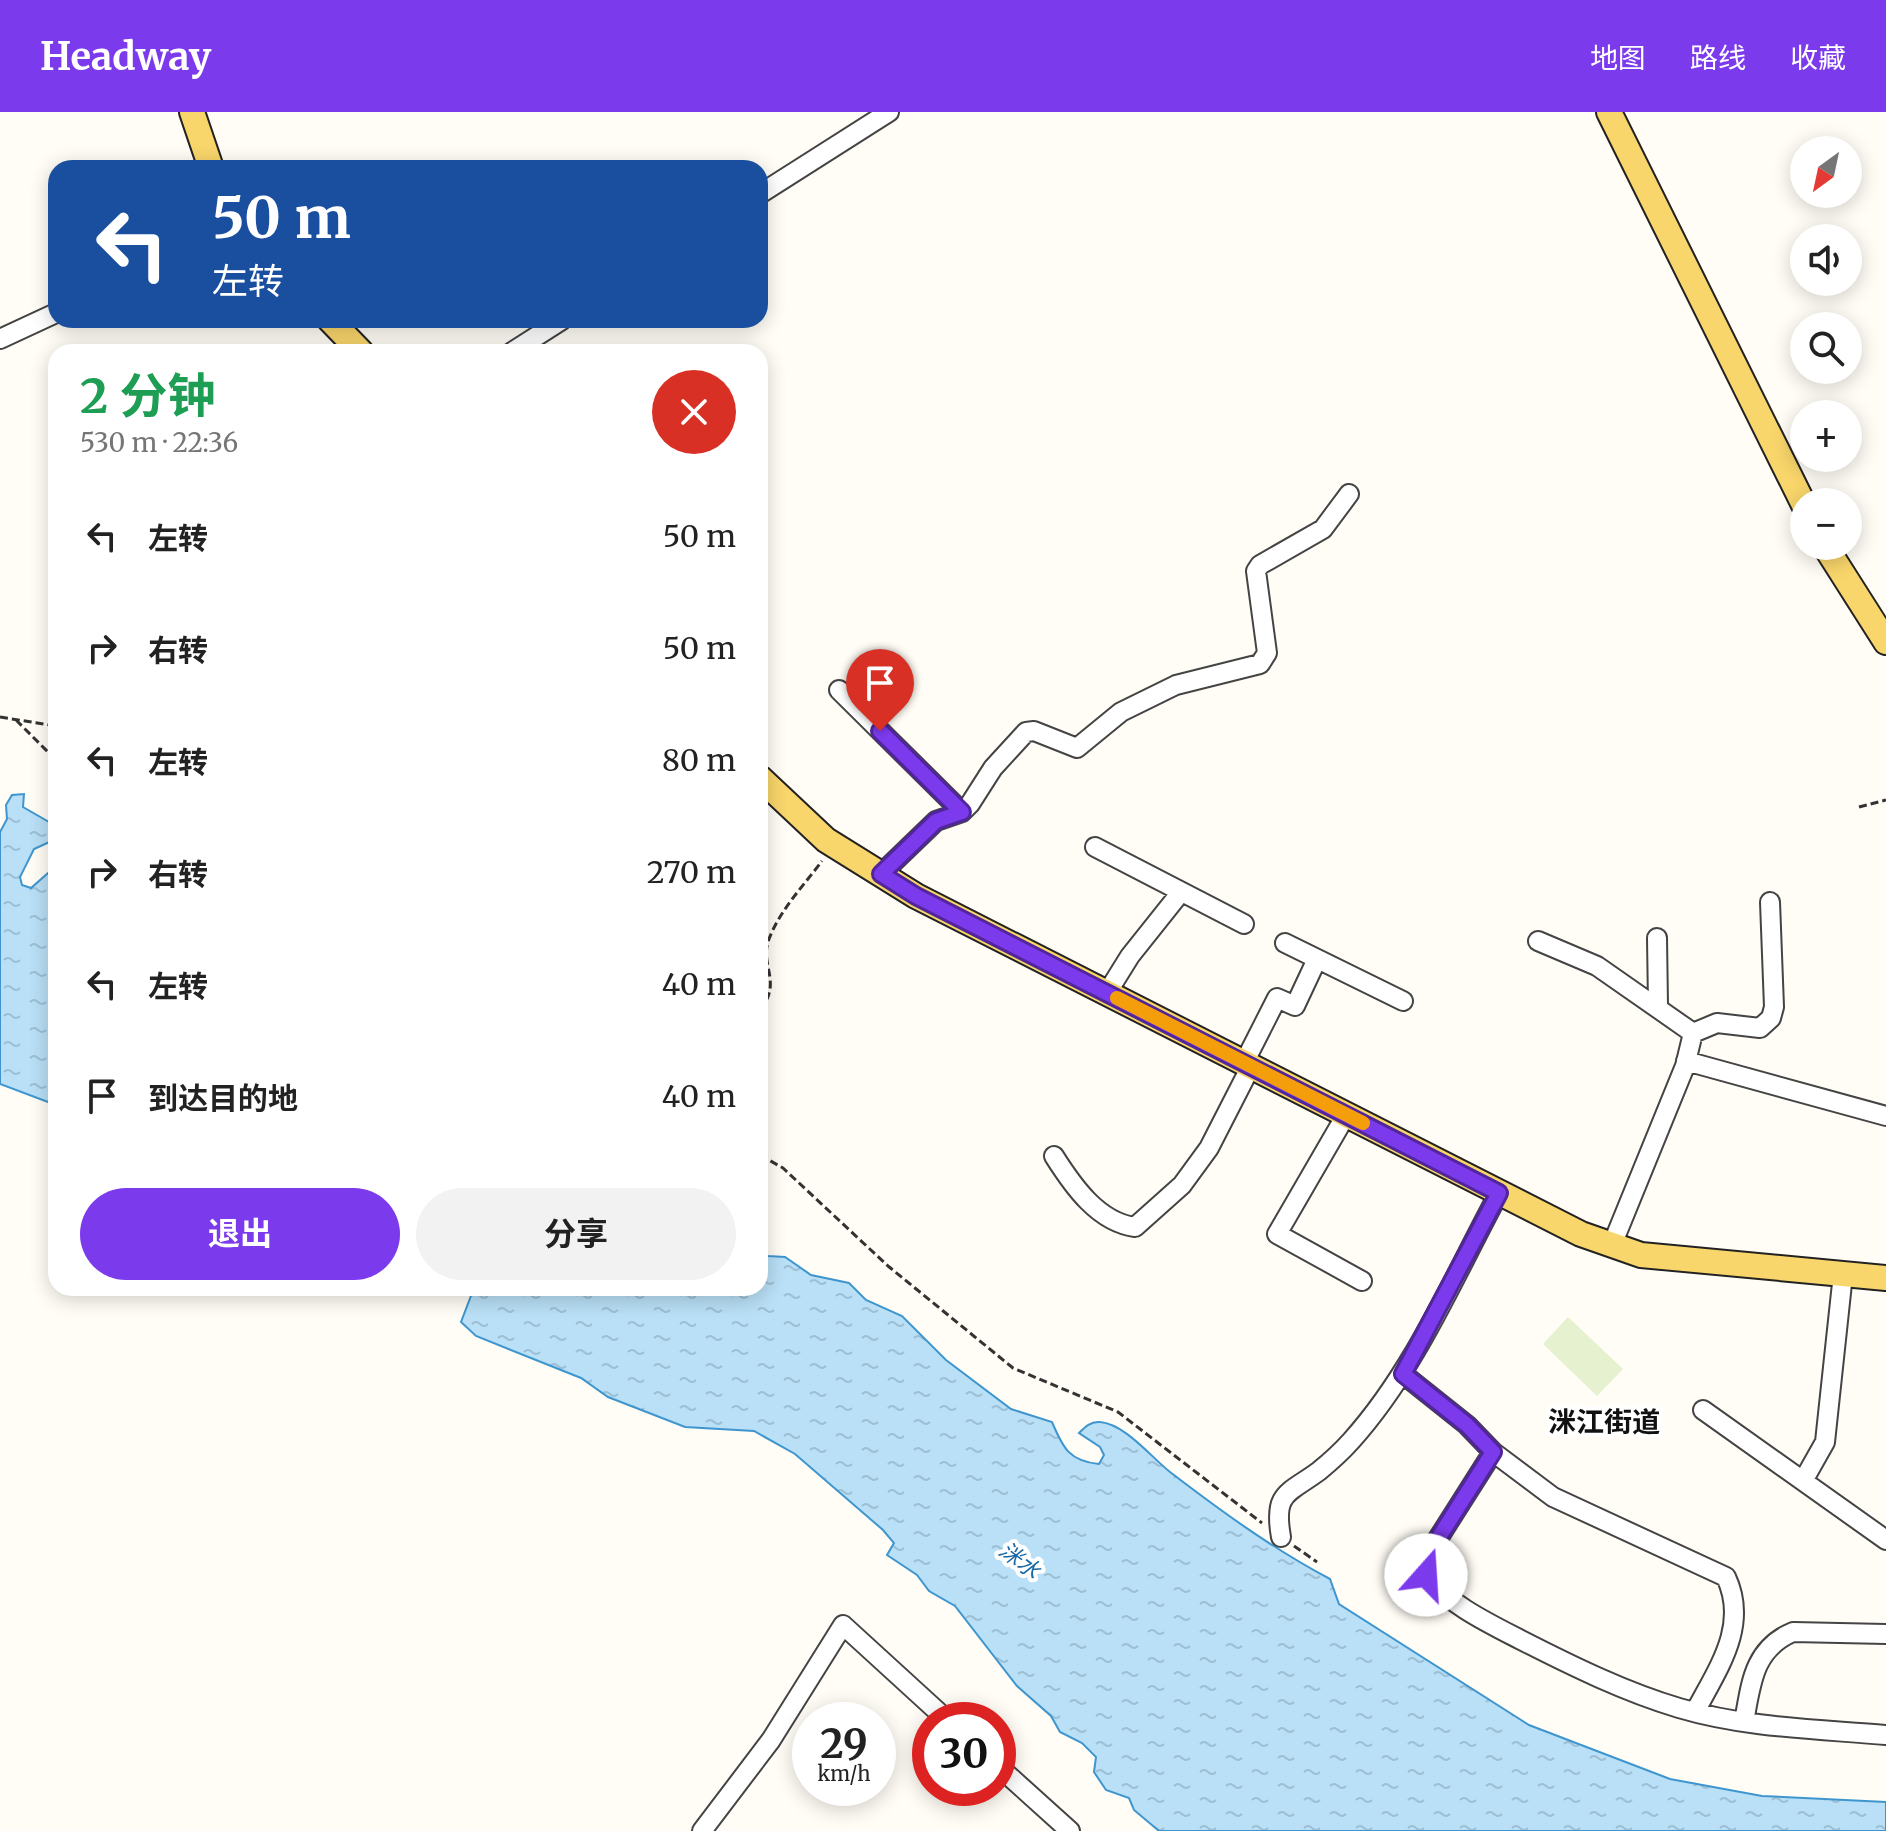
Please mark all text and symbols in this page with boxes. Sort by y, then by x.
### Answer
text: Headway [40,33,211,80]
text: 地图 [1590,40,1646,76]
text: 路线 [1690,40,1746,76]
text: 收藏 [1790,40,1846,76]
north arrow [1790,136,1862,208]
map controls [1790,136,1862,560]
text: 50 m [212,183,351,253]
icon: left [80,192,184,296]
button: sound [1790,224,1862,296]
text: 左转 [212,259,284,304]
button: search [1790,312,1862,384]
text: 2 分钟 [80,366,216,426]
button: close [652,370,736,454]
button: + [1790,400,1862,472]
text: 530 m · 22:36 [80,426,238,459]
button: − [1790,488,1862,560]
icon: left [80,514,124,558]
text: 50 m [663,517,736,555]
text: 左转 [148,519,208,557]
icon: right [80,626,124,670]
text: 50 m [663,629,736,667]
text: 右转 [148,631,208,669]
pin [846,649,914,731]
icon: arrive [858,661,902,705]
icon: left [80,738,124,782]
text: 80 m [662,741,736,779]
text: 左转 [148,743,208,781]
icon: right [80,850,124,894]
text: 270 m [647,853,736,891]
text: 右转 [148,855,208,893]
icon: left [80,962,124,1006]
text: 40 m [662,965,736,1003]
text: 左转 [148,967,208,1005]
icon: arrive [80,1074,124,1118]
text: 40 m [662,1077,736,1115]
text: 到达目的地 [148,1079,298,1117]
button: 退出 [80,1188,400,1280]
button: 分享 [416,1188,736,1280]
district label: 洣江街道 [1548,1404,1660,1440]
position arrow [1384,1533,1468,1617]
water label: 洣水 [994,1536,1047,1585]
speed limit sign: 30 [912,1702,1016,1806]
text: 29 [820,1719,868,1769]
text: km/h [818,1761,870,1786]

